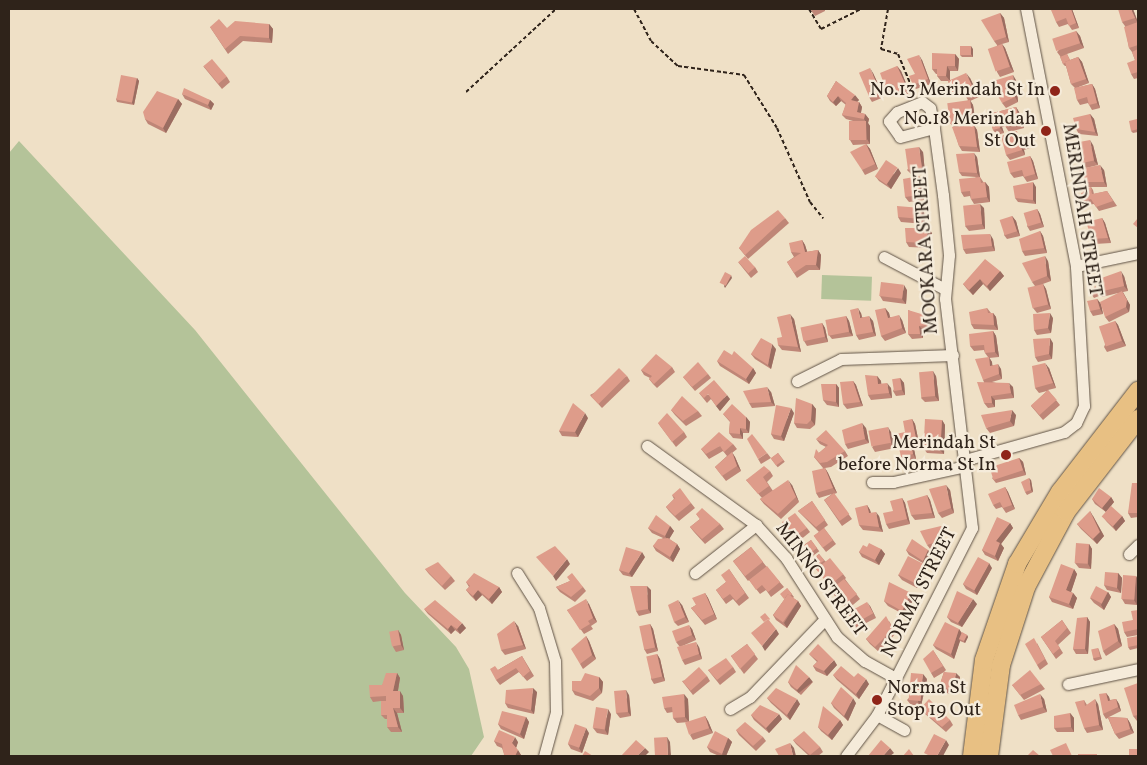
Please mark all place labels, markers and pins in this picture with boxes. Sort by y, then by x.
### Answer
place label: No.13 Merindah St In [870,80,1045,102]
marker: No.13 Merindah St In [1049,85,1061,97]
place label: No.18 Merindah St Out [904,109,1036,153]
marker: No.18 Merindah St Out [1040,125,1052,137]
place label: Merindah St before Norma St In [838,433,996,477]
marker: Merindah St before Norma St In [1000,449,1012,461]
place label: Norma St Stop 19 Out [887,678,981,722]
marker: Norma St Stop 19 Out [871,694,883,706]

